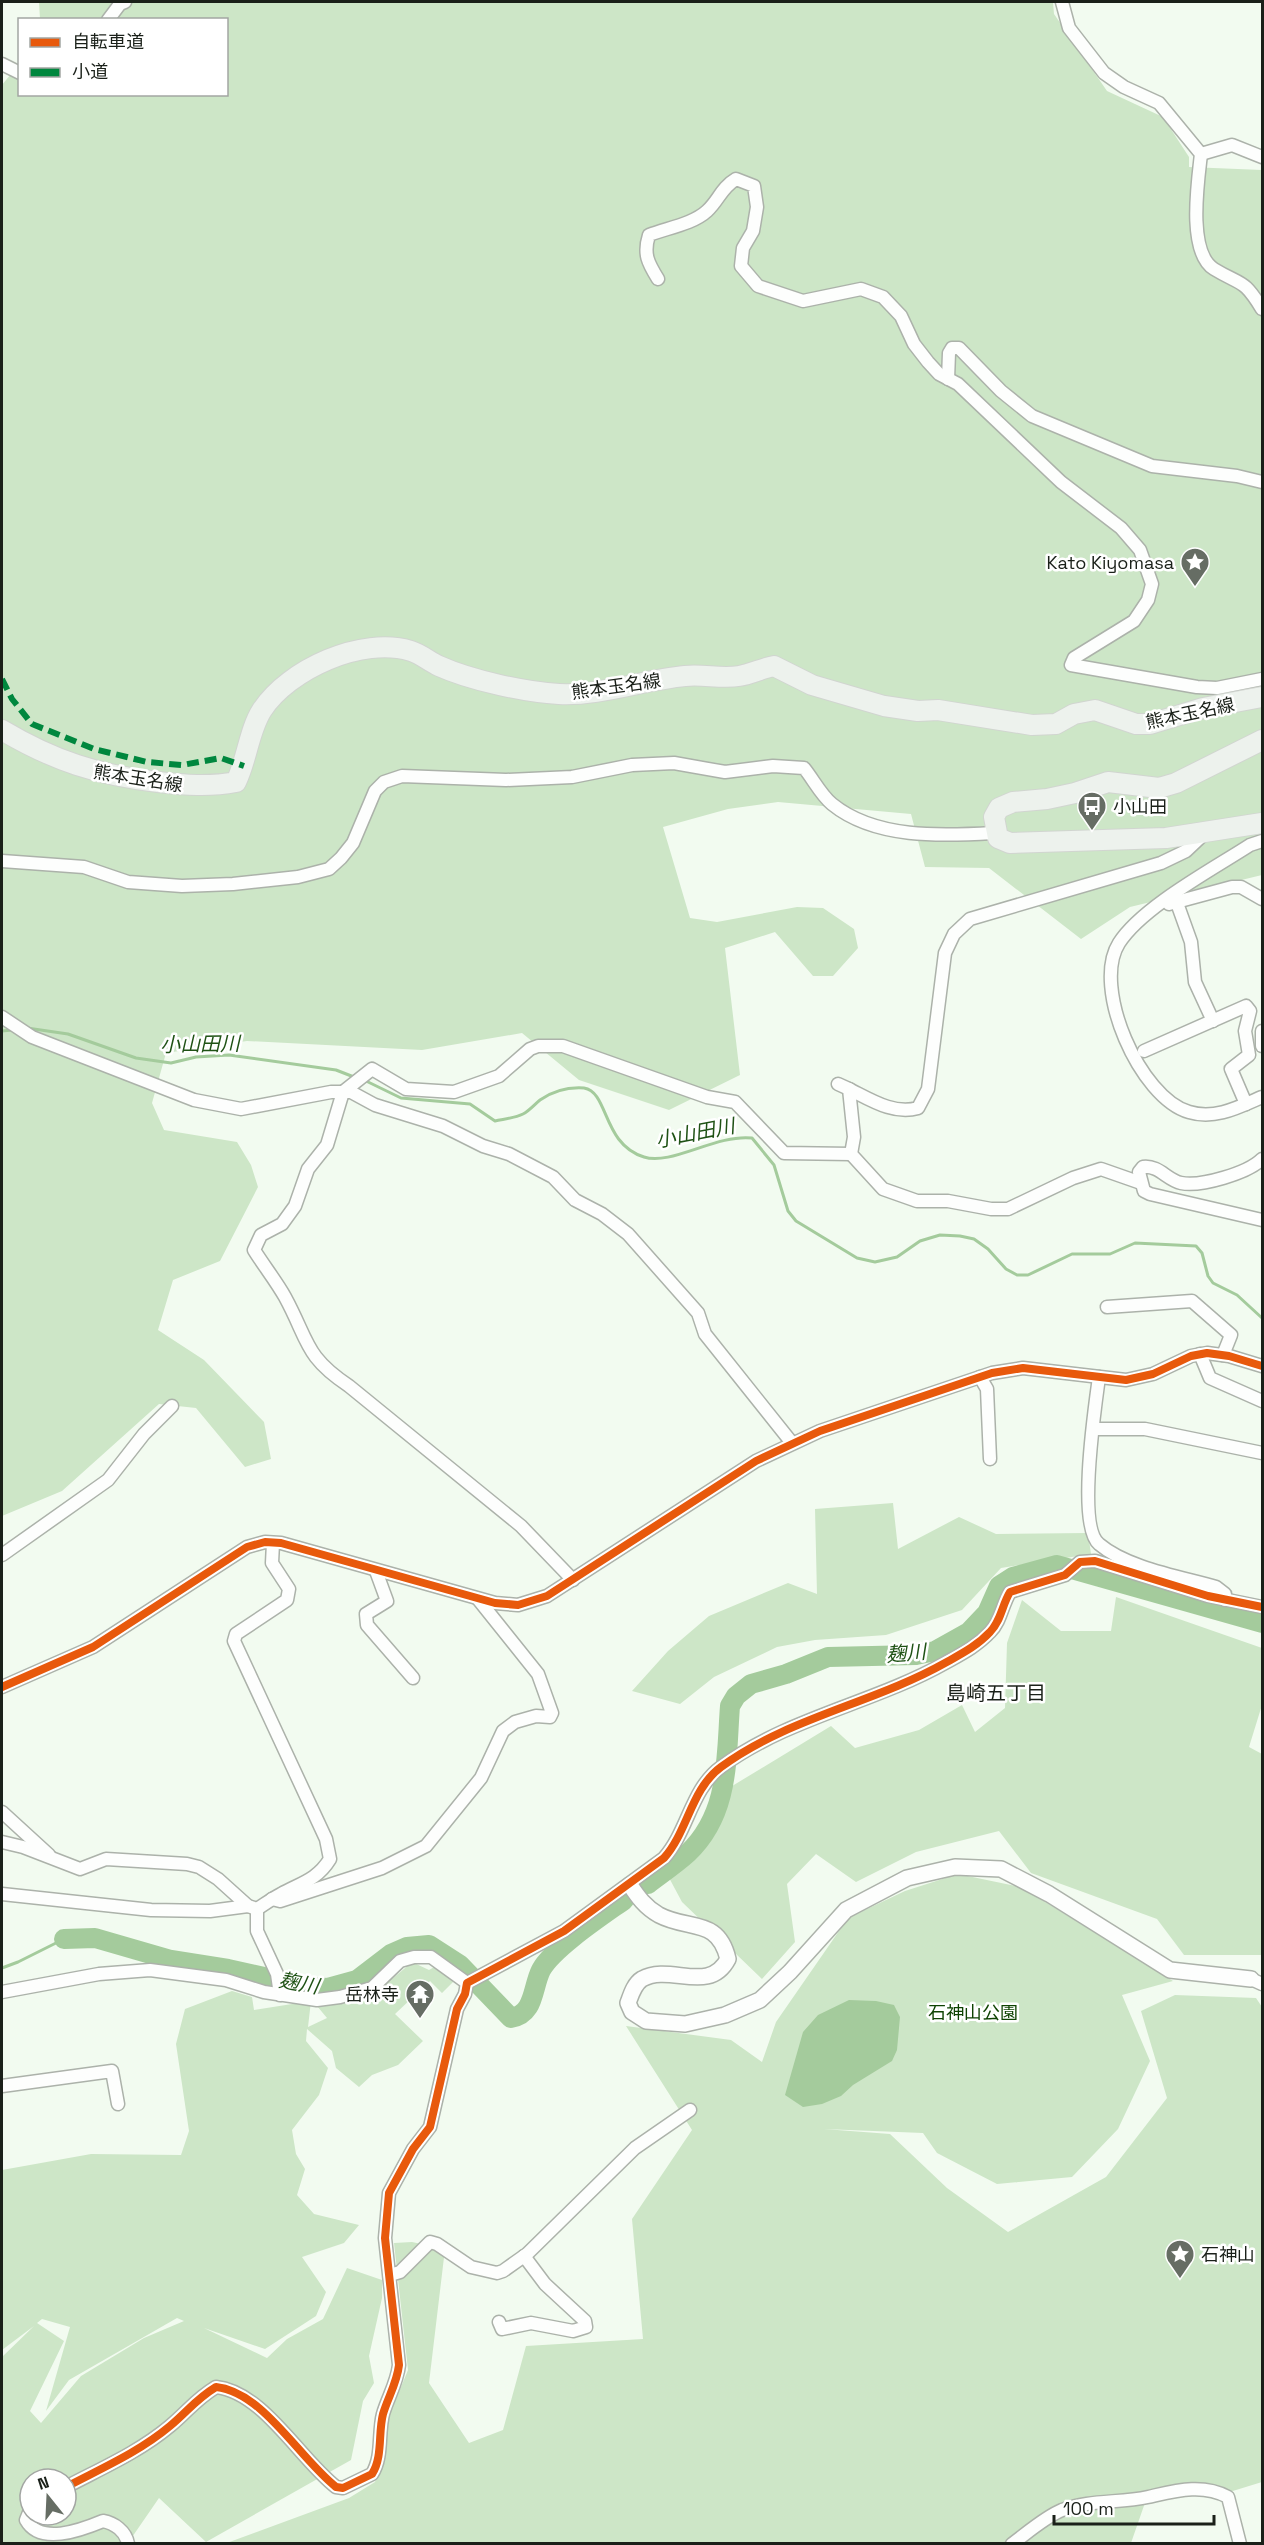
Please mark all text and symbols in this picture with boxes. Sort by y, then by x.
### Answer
legend [18,18,228,96]
text: 自転車道 [72,30,144,53]
text: 小道 [72,60,108,83]
place icon: Kato Kiyomasa [1179,546,1211,588]
place label: Kato Kiyomasa [1046,551,1174,574]
street label: 熊本玉名線 [570,668,662,704]
street label: 熊本玉名線 [1144,692,1236,734]
street label: 熊本玉名線 [92,760,184,796]
bus stop icon: 小山田 [1076,790,1108,832]
place label: 小山田 [1113,795,1167,818]
water label: 小山田川 [160,1030,242,1058]
water label: 小山田川 [653,1112,739,1153]
water label: 麹川 [885,1638,929,1668]
district label: 島崎五丁目 [946,1680,1046,1706]
water label: 麹川 [277,1967,323,2000]
temple icon: 岳林寺 [404,1978,436,2020]
place label: 岳林寺 [345,1983,399,2006]
park label: 石神山公園 [928,2001,1018,2024]
place icon: 石神山 [1164,2238,1196,2280]
place label: 石神山 [1201,2243,1255,2266]
north arrow [18,2467,78,2527]
text: N [35,2472,52,2495]
scale bar [1054,2488,1214,2526]
text: 100 m [1063,2497,1114,2520]

